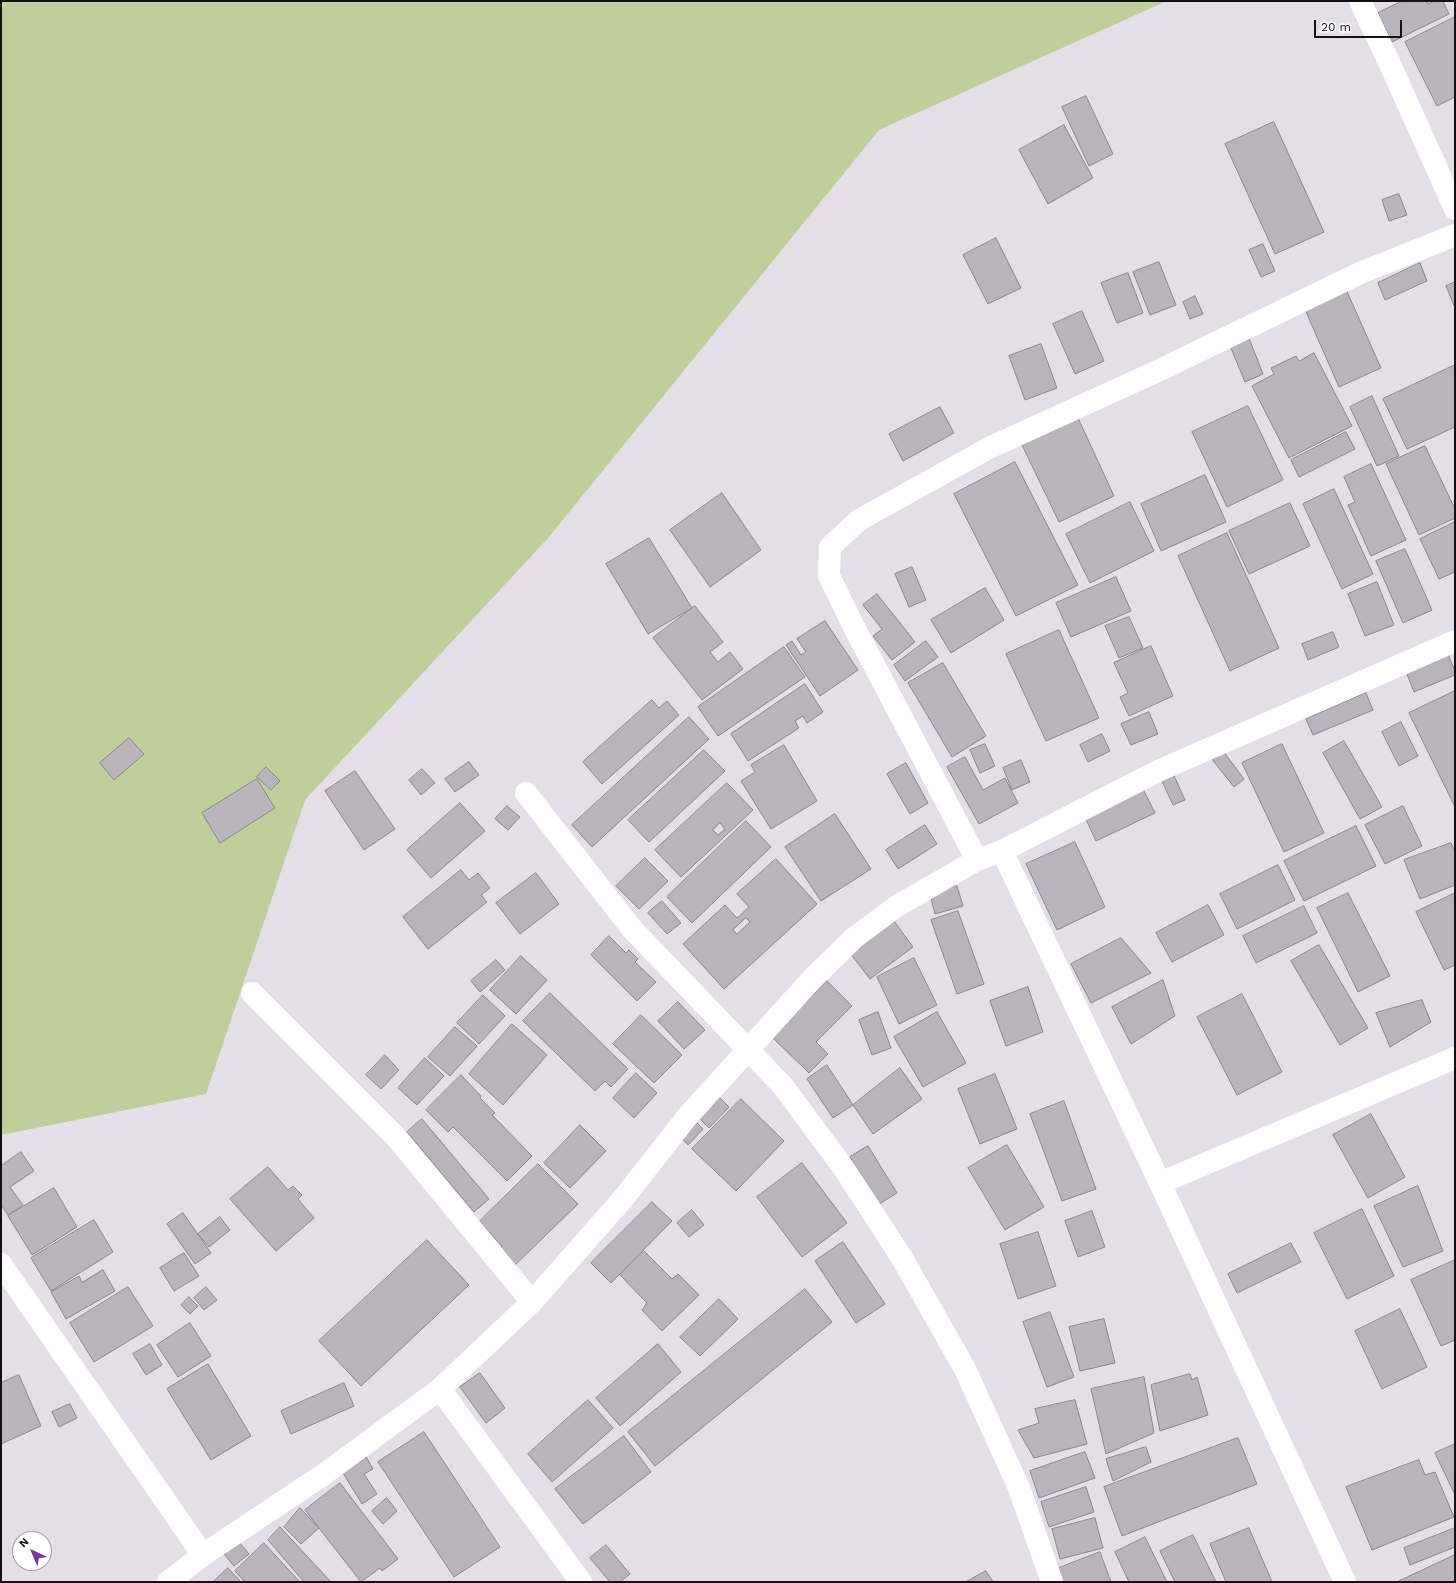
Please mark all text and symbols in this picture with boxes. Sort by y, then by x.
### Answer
scale bar [1316,12,1404,38]
text: 20 m [1321,20,1351,34]
north arrow [12,1531,52,1571]
text: N [17,1535,31,1550]

